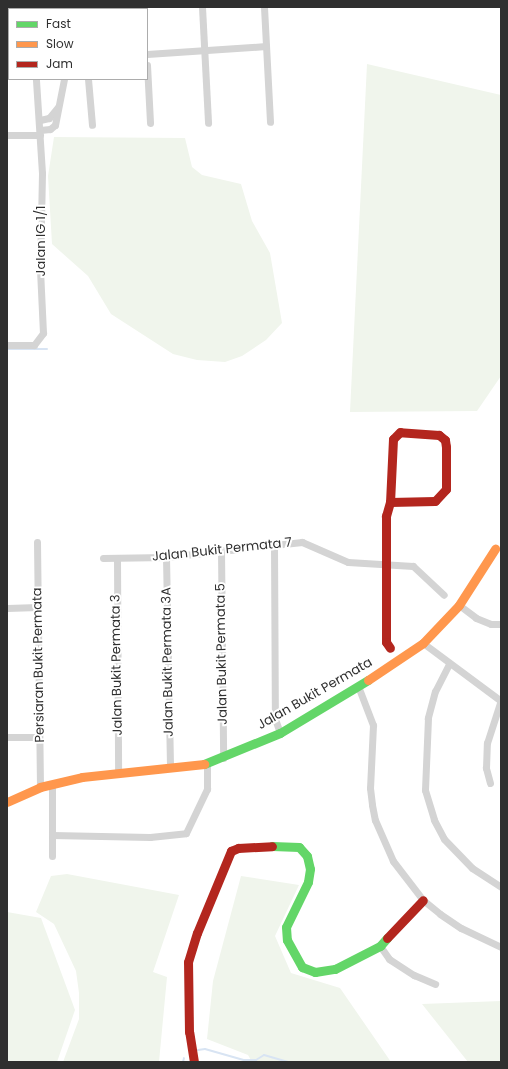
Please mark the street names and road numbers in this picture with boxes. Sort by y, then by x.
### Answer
street label: Jalan IG 1/1 [33,206,49,276]
street label: Jalan Bukit Permata 7 [151,535,293,565]
street label: Jalan Bukit Permata 5 [213,583,231,725]
street label: Persiaran Bukit Permata [30,587,48,743]
street label: Jalan Bukit Permata 3A [159,587,177,737]
street label: Jalan Bukit Permata 3 [108,594,126,736]
street label: Jalan Bukit Permata [255,655,375,733]

